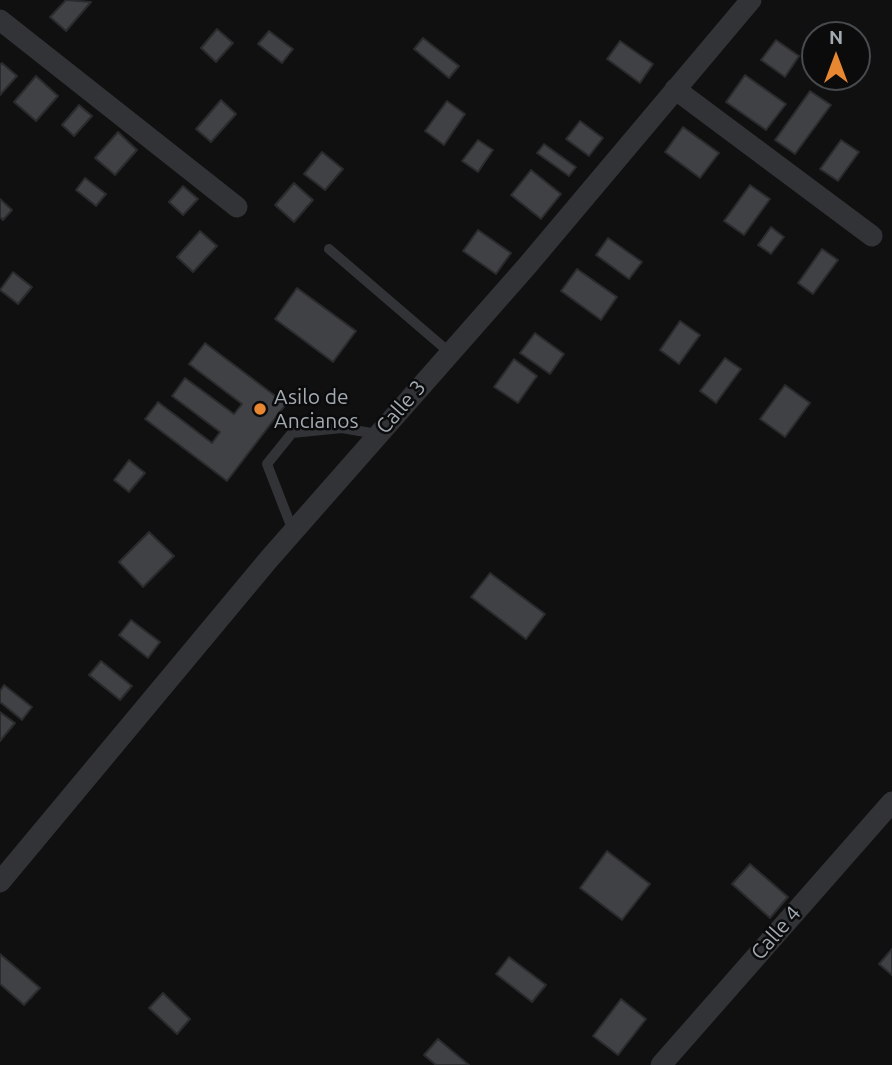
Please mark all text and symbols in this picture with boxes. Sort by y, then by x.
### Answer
north arrow [801,21,871,91]
text: N [829,26,843,48]
street label: Calle 3 [371,375,431,439]
place label: Asilo de Ancianos [274,384,359,434]
marker: Asilo de Ancianos [252,401,268,417]
street label: Calle 4 [746,901,806,965]

